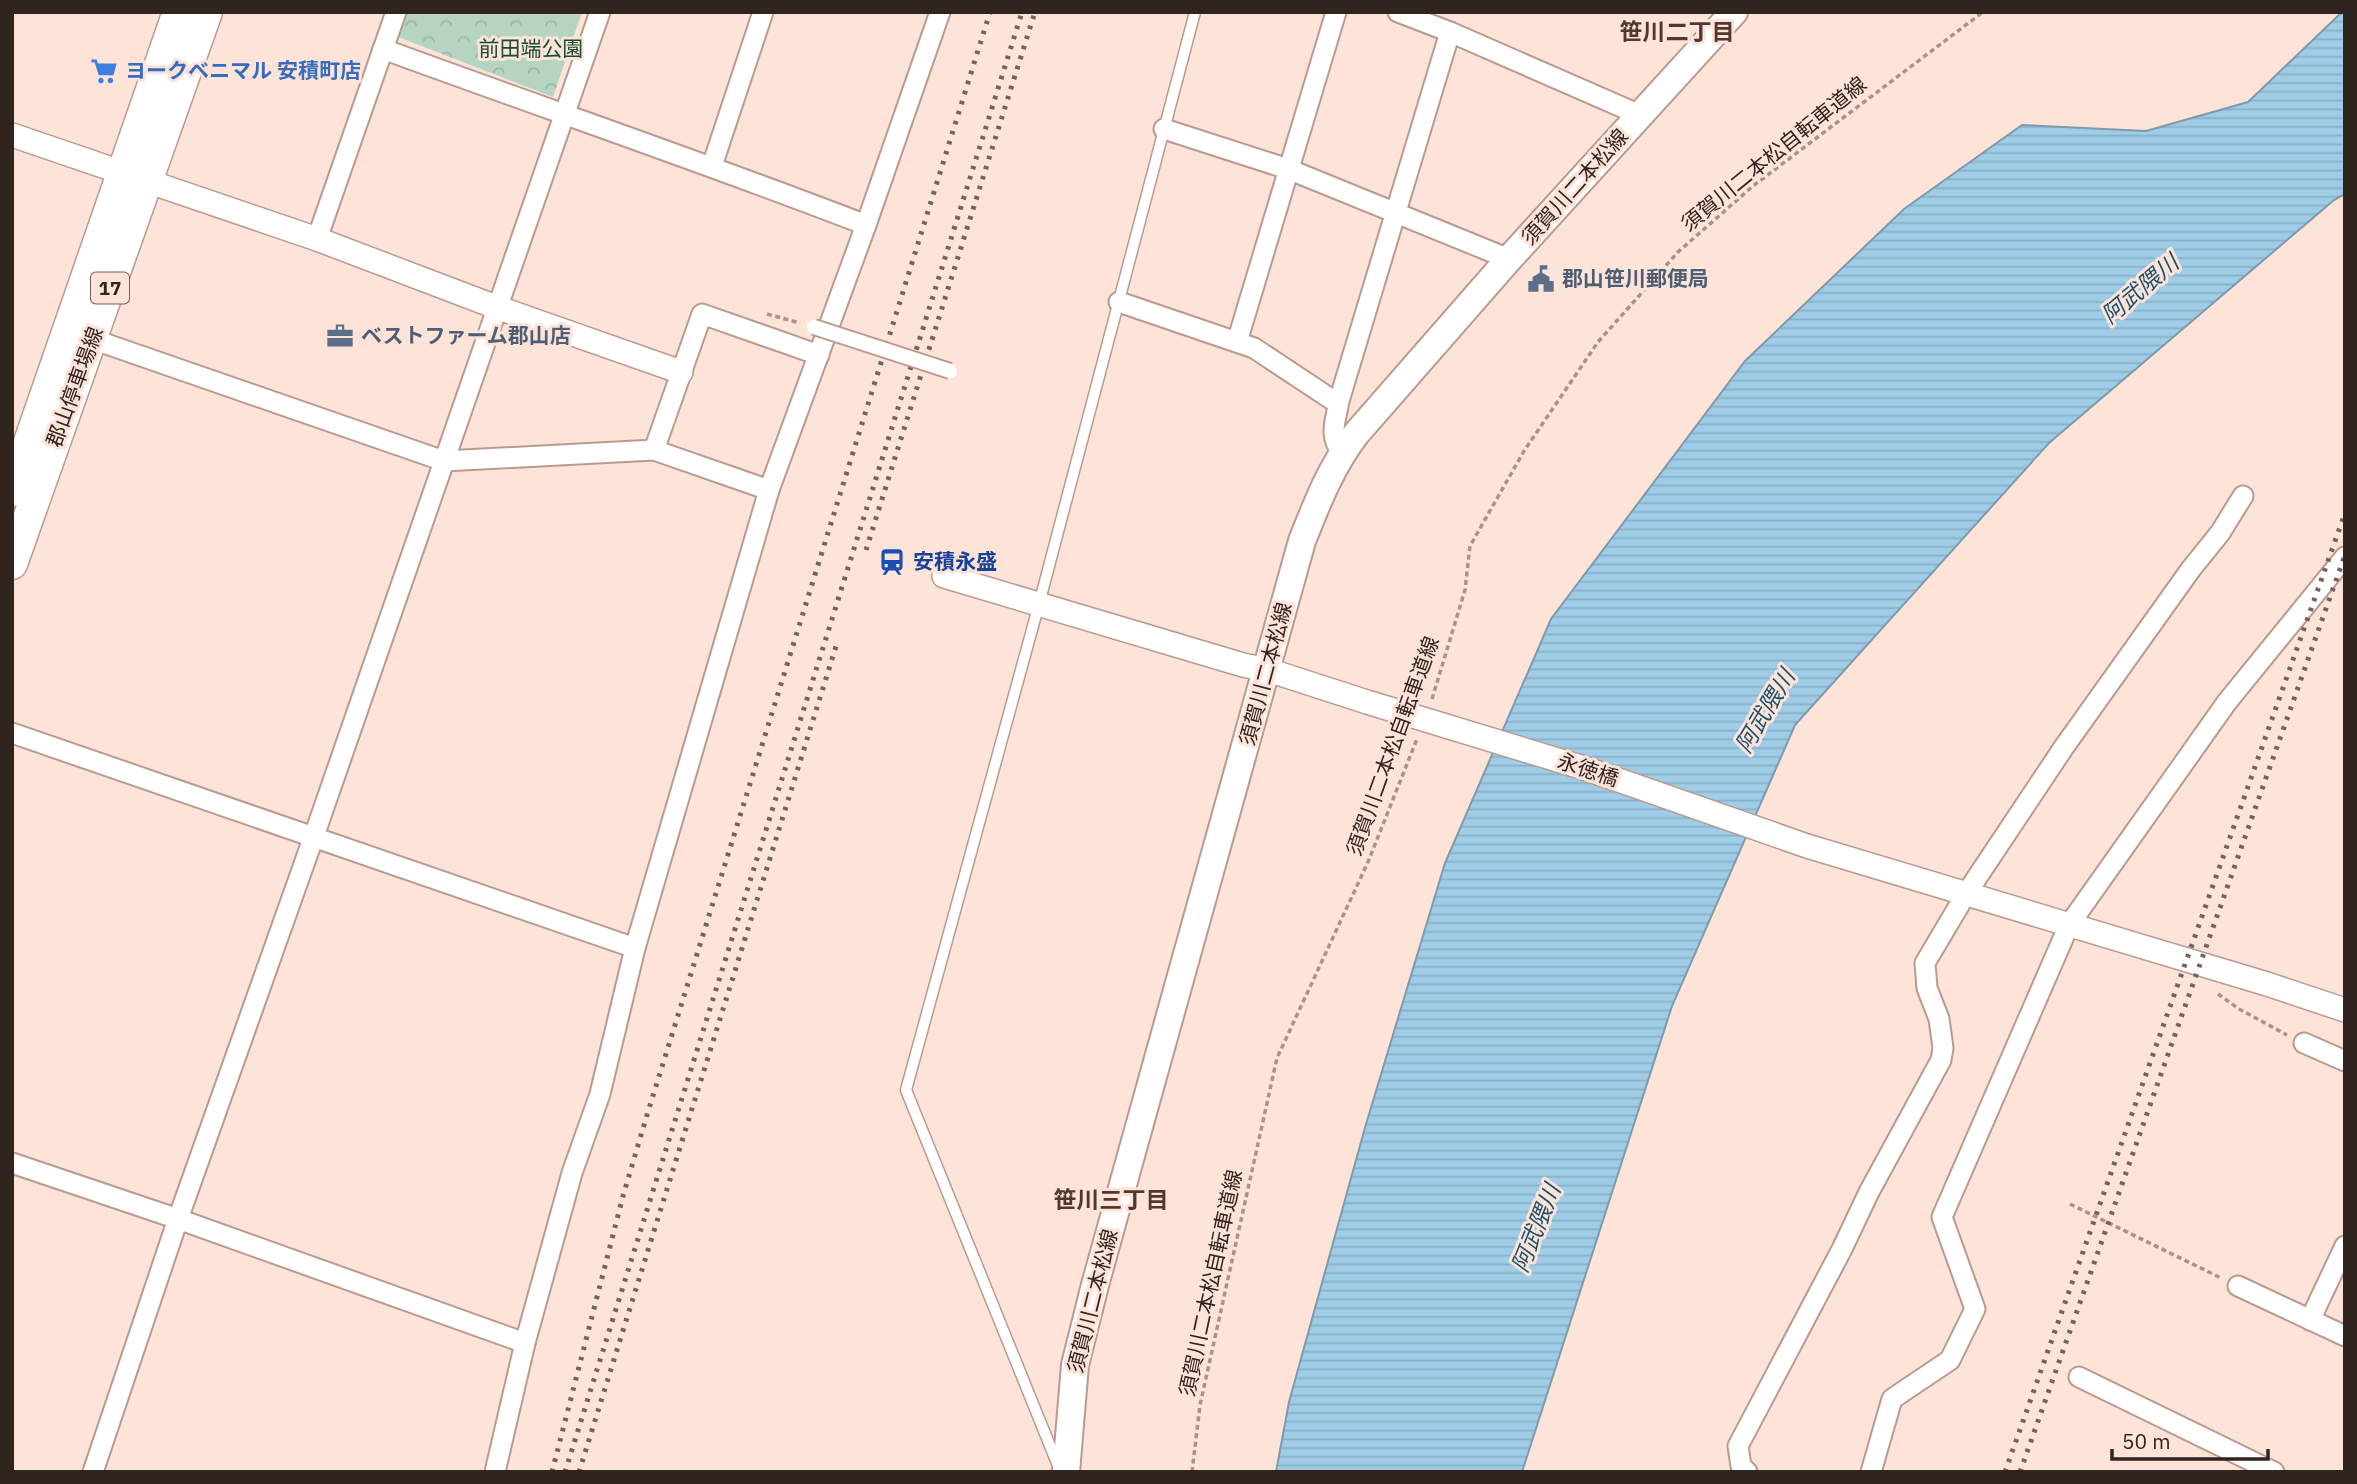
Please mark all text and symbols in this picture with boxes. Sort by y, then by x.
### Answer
district label: 笹川二丁目 [1620,16,1735,46]
park label: 前田端公園 [479,34,584,62]
supermarket icon: ヨークベニマル 安積町店 [89,56,119,86]
place label: ヨークベニマル 安積町店 [125,56,361,84]
street label: 須賀川二本松自転車道線 [1675,70,1872,237]
street label: 須賀川二本松線 [1515,122,1634,250]
water label: 阿武隈川 [2094,245,2187,329]
public building icon: 郡山笹川郵便局 [1526,264,1556,294]
place label: 郡山笹川郵便局 [1562,264,1709,292]
road number: 17 [91,272,129,304]
office icon: ベストファーム郡山店 [325,321,355,351]
place label: ベストファーム郡山店 [361,321,571,349]
street label: 郡山停車場線 [39,323,109,451]
station icon: 安積永盛 [877,547,907,577]
place label: 安積永盛 [913,547,997,575]
street label: 須賀川二本松線 [1232,599,1298,748]
street label: 須賀川二本松自転車道線 [1339,632,1445,859]
water label: 阿武隈川 [1728,661,1802,758]
street label: 永徳橋 [1554,746,1623,792]
street label: 須賀川二本松自転車道線 [1172,1167,1248,1399]
water label: 阿武隈川 [1504,1177,1567,1276]
district label: 笹川三丁目 [1054,1184,1169,1214]
street label: 須賀川二本松線 [1061,1226,1123,1375]
scale bar [2112,1418,2268,1462]
text: 50 m [2122,1427,2171,1455]

